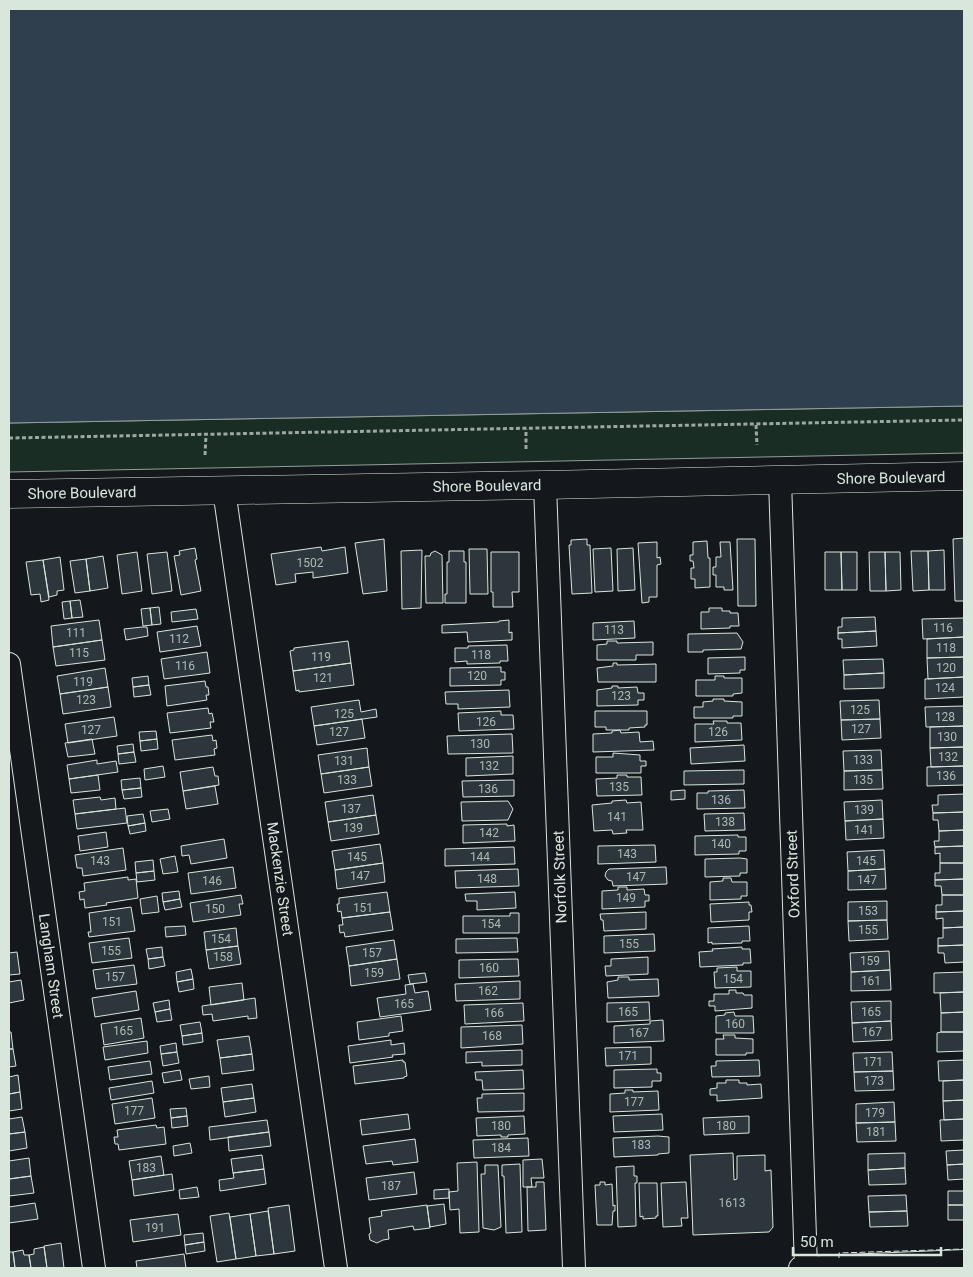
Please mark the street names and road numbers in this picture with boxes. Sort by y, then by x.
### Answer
street label: Shore Boulevard [836,468,946,488]
street label: Shore Boulevard [432,476,542,496]
street label: Shore Boulevard [27,483,137,503]
street label: Mackenzie Street [263,821,297,937]
street label: Norfolk Street [549,830,571,924]
street label: Oxford Street [782,830,804,918]
street label: Langham Street [35,912,67,1020]

